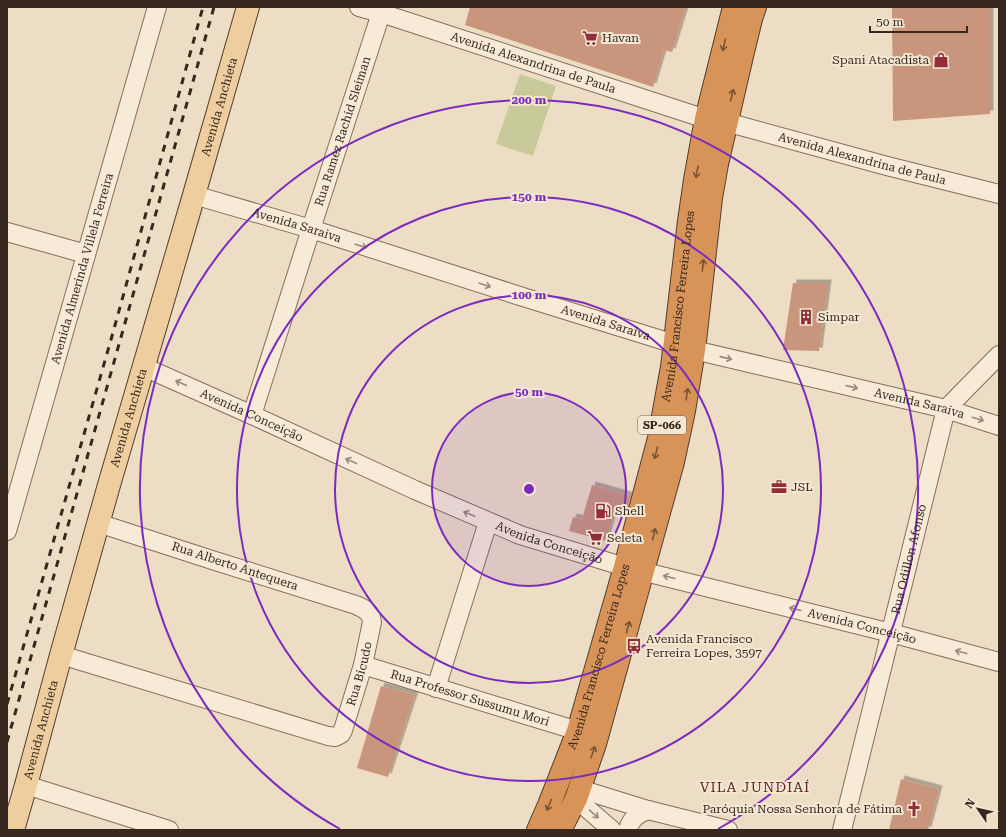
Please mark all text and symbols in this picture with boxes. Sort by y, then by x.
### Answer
scale bar [870,8,967,34]
text: 50 m [876,15,903,29]
street label: Avenida Alexandrina de Paula [449,29,618,96]
supermarket icon: Havan [581,29,599,47]
place label: Havan [602,31,639,45]
one-way arrow [720,38,728,51]
shop icon: Spani Atacadista [932,51,950,69]
place label: Spani Atacadista [832,53,929,67]
street label: Rua Ramez Rachid Sleiman [312,54,374,208]
street label: Avenida Anchieta [198,55,240,158]
one-way arrow [729,89,737,102]
text: 200 m [512,93,547,107]
street label: Avenida Alexandrina de Paula [777,130,948,188]
one-way arrow [692,165,700,178]
street label: Avenida Almerinda Villela Ferreira [48,171,116,366]
text: 150 m [512,190,547,204]
street label: Avenida Saraiva [250,205,344,245]
street label: Avenida Francisco Ferreira Lopes [659,209,697,403]
one-way arrow [355,242,367,250]
one-way arrow [699,259,707,272]
one-way arrow [479,282,491,290]
text: 100 m [512,288,547,302]
street label: Avenida Saraiva [559,302,652,343]
building icon: Simpar [797,308,815,326]
place label: Simpar [818,310,859,324]
one-way arrow [719,354,732,362]
street label: Avenida Anchieta [108,366,150,469]
one-way arrow [176,379,188,387]
one-way arrow [845,384,858,392]
text: 50 m [515,385,543,399]
street label: Avenida Saraiva [873,385,967,422]
street label: Avenida Conceição [198,386,305,445]
one-way arrow [683,387,691,400]
road number: SP-066 [638,416,686,434]
one-way arrow [971,416,984,423]
one-way arrow [651,446,659,459]
one-way arrow [345,457,357,464]
office icon: JSL [770,478,788,496]
place label: JSL [791,480,813,494]
centre of rings [522,482,536,496]
fuel station icon: Shell [594,502,612,520]
street label: Rua Odillon Afonso [889,503,929,616]
place label: Shell [615,504,644,518]
one-way arrow [464,509,476,517]
street label: Avenida Conceição [494,518,604,567]
one-way arrow [651,527,658,540]
supermarket icon: Seleta [586,529,604,547]
place label: Seleta [607,531,643,545]
street label: Rua Alberto Antequera [170,539,300,593]
street label: Avenida Francisco Ferreira Lopes [565,562,633,751]
one-way arrow [662,573,675,581]
one-way arrow [789,605,802,612]
street label: Avenida Conceição [806,606,918,647]
one-way arrow [625,620,632,633]
place label: Avenida Francisco Ferreira Lopes, 3597 [646,632,762,660]
bus stop icon: Avenida Francisco Ferreira Lopes, 3597 [625,637,643,655]
street label: Rua Bicudo [344,640,375,708]
one-way arrow [955,647,968,655]
street label: Rua Professor Sussumu Mori [389,667,551,729]
street label: Avenida Anchieta [21,678,61,781]
one-way arrow [590,745,597,758]
district label: VILA JUNDIAÍ [700,779,810,795]
north arrow [958,789,998,829]
text: N [962,796,978,811]
one-way arrow [545,798,553,810]
church icon: Paróquia Nossa Senhora de Fátima [905,800,923,818]
place label: Paróquia Nossa Senhora de Fátima [702,802,902,816]
one-way arrow [589,810,599,819]

